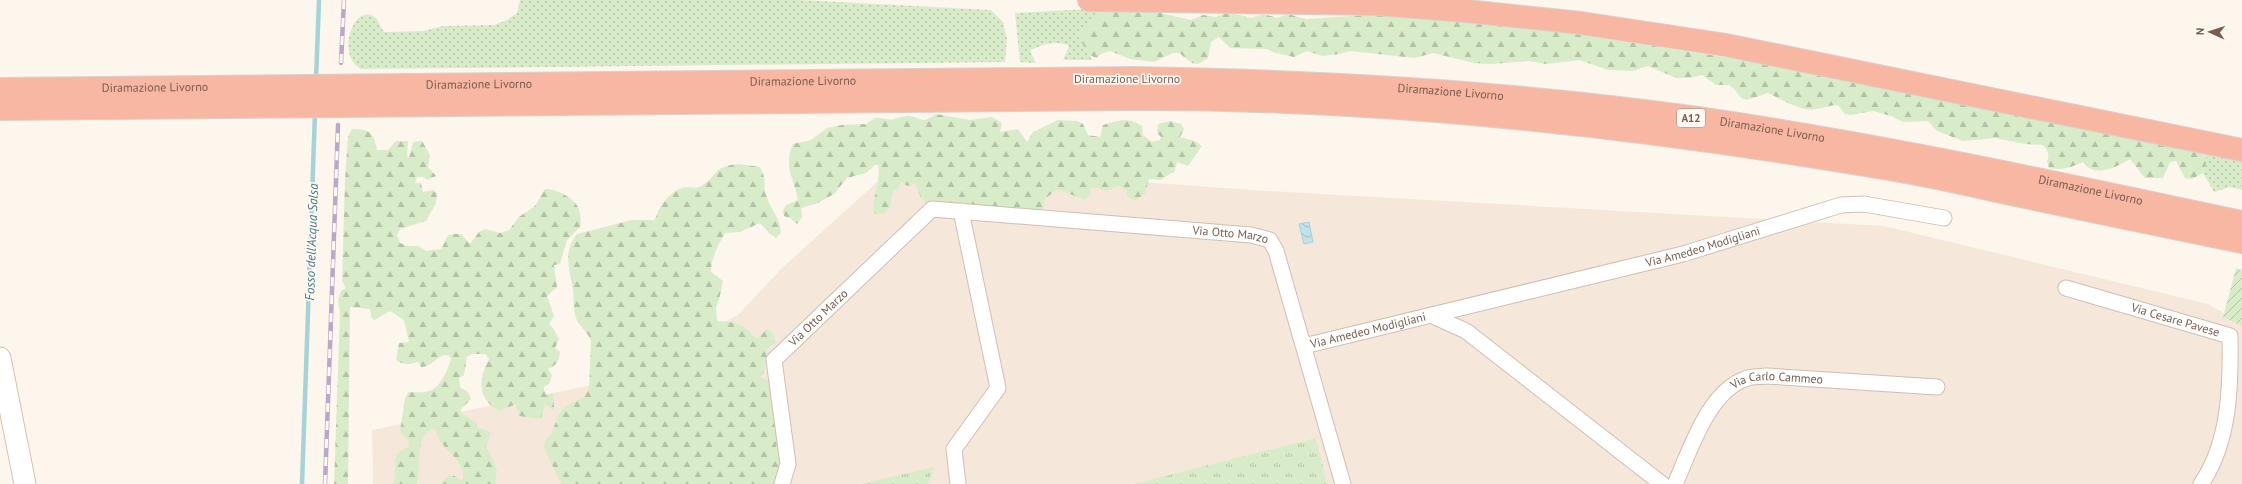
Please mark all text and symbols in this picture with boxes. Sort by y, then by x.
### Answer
north arrow [2190,12,2230,52]
text: N [2193,27,2207,35]
street label: Diramazione Livorno [1074,71,1180,86]
street label: Diramazione Livorno [750,73,856,89]
street label: Diramazione Livorno [426,76,532,92]
street label: Diramazione Livorno [102,79,208,95]
street label: Diramazione Livorno [1397,80,1504,103]
road number: A12 [1677,109,1705,127]
street label: Diramazione Livorno [1719,113,1826,145]
street label: Diramazione Livorno [2037,171,2144,208]
water label: Fosso dell'Acqua Salsa [301,183,322,301]
street label: Via Otto Marzo [1191,222,1270,246]
street label: Via Amedeo Modigliani [1643,223,1762,270]
street label: Via Otto Marzo [784,286,851,350]
street label: Via Cesare Pavese [2129,299,2222,340]
street label: Via Amedeo Modigliani [1308,309,1427,351]
street label: Via Carlo Cammeo [1726,368,1823,393]

